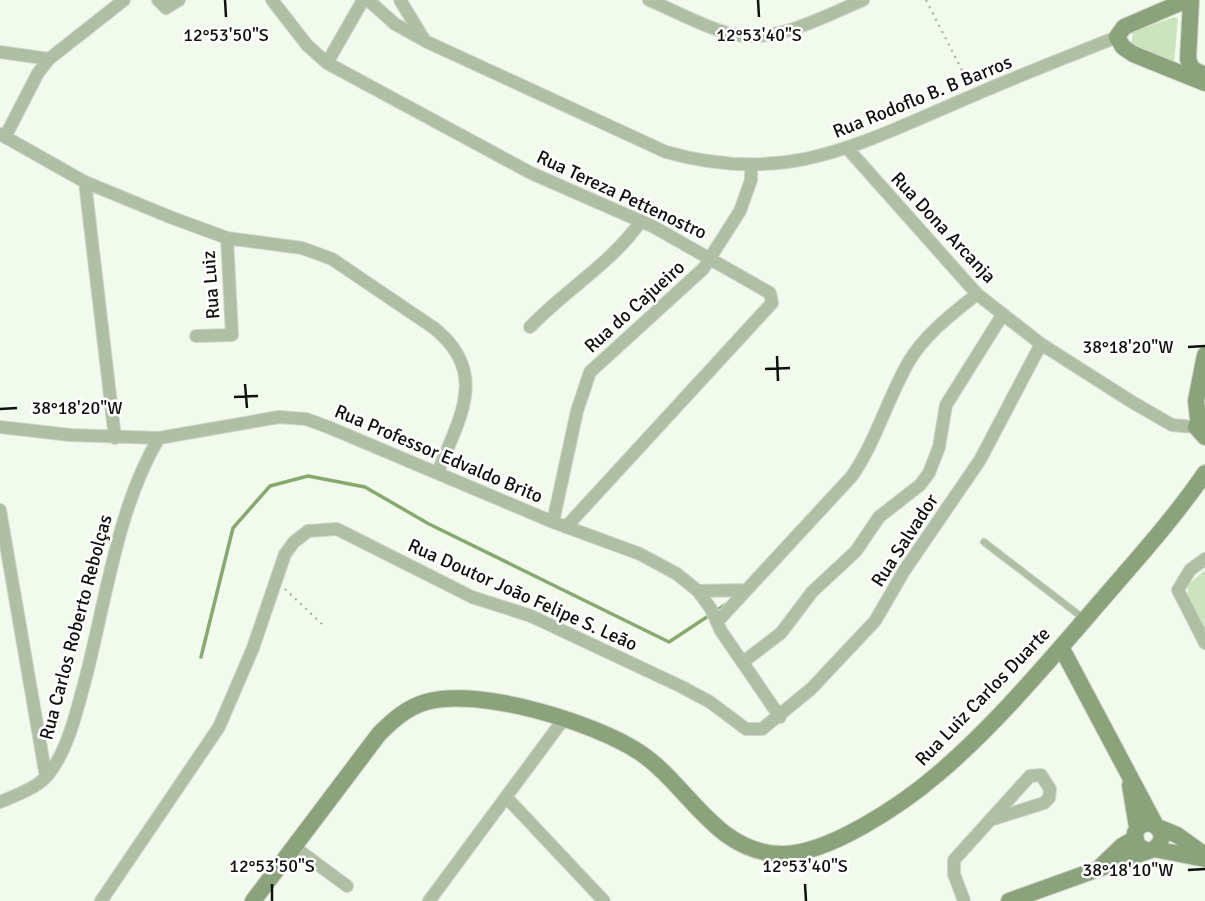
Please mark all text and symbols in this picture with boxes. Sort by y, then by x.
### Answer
text: 12°53'50"S [183,24,269,46]
text: 12°53'40"S [716,24,802,46]
street label: Rua Rodoflo B. B Barros [829,50,1015,144]
street label: Rua Tereza Pettenostro [533,145,711,245]
street label: Rua Dona Arcanja [885,167,1001,288]
street label: Rua Luiz [197,250,225,320]
street label: Rua do Cajueiro [579,255,690,358]
text: 38°18'20"W [1083,336,1173,358]
text: 38°18'20"W [32,397,122,419]
street label: Rua Professor Edvaldo Brito [331,399,546,509]
street label: Rua Salvador [866,490,944,591]
street label: Rua Carlos Roberto Rebolças [34,512,118,743]
street label: Rua Doutor João Felipe S. Leão [404,533,641,657]
street label: Rua Luiz Carlos Duarte [910,622,1055,771]
text: 12°53'50"S [229,855,315,877]
text: 12°53'40"S [762,855,848,877]
text: 38°18'10"W [1083,859,1173,881]

